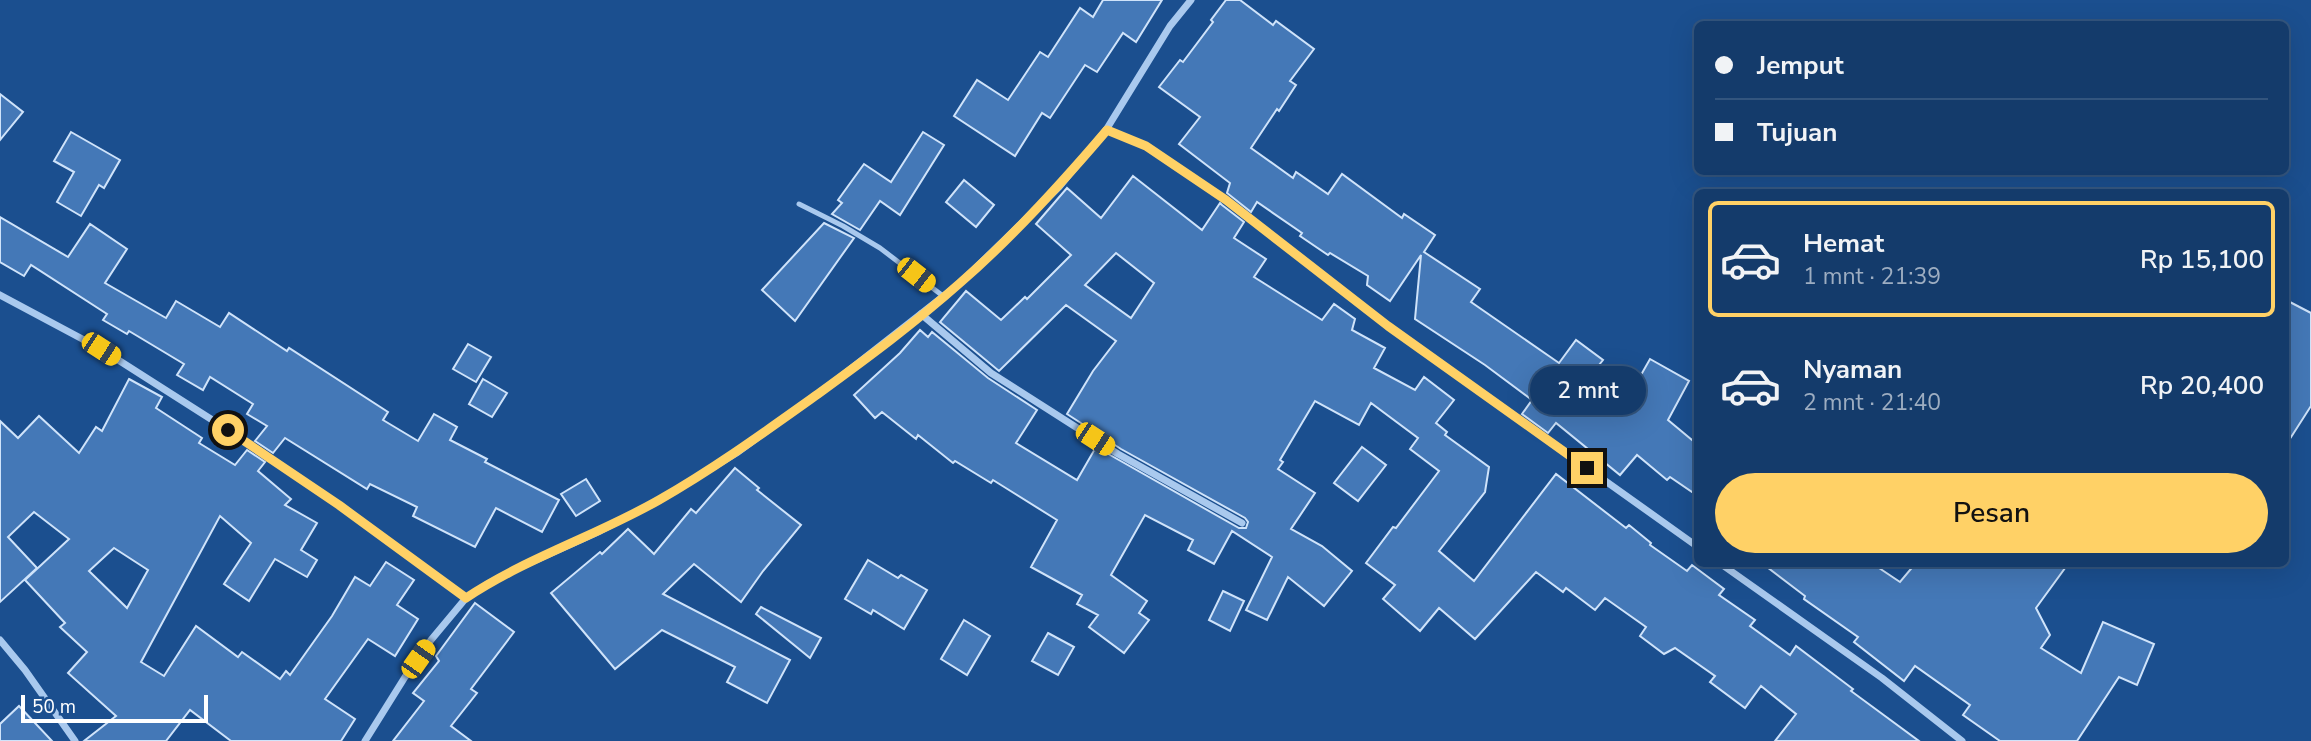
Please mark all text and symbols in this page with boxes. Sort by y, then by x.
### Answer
text: Jemput [1757,48,1844,83]
text: Tujuan [1757,115,1837,150]
text: Hemat [1803,226,1884,261]
icon: car [1719,228,1782,291]
text: Rp 15,100 [2140,242,2264,277]
car [893,254,940,296]
text: 1 mnt · 21:39 [1803,261,1941,292]
car [78,329,125,369]
text: Nyaman [1803,352,1902,387]
icon: car [1719,354,1782,417]
callout: 2 mnt [1529,366,1645,416]
text: Rp 20,400 [2140,368,2264,403]
text: 2 mnt [1557,375,1619,406]
text: 2 mnt · 21:40 [1803,387,1941,418]
route start [212,414,244,446]
car [1072,419,1119,459]
route end [1571,452,1603,484]
button: Pesan [1715,473,2268,553]
car [398,636,439,682]
scale bar [21,692,208,724]
text: 50 m [32,694,76,720]

